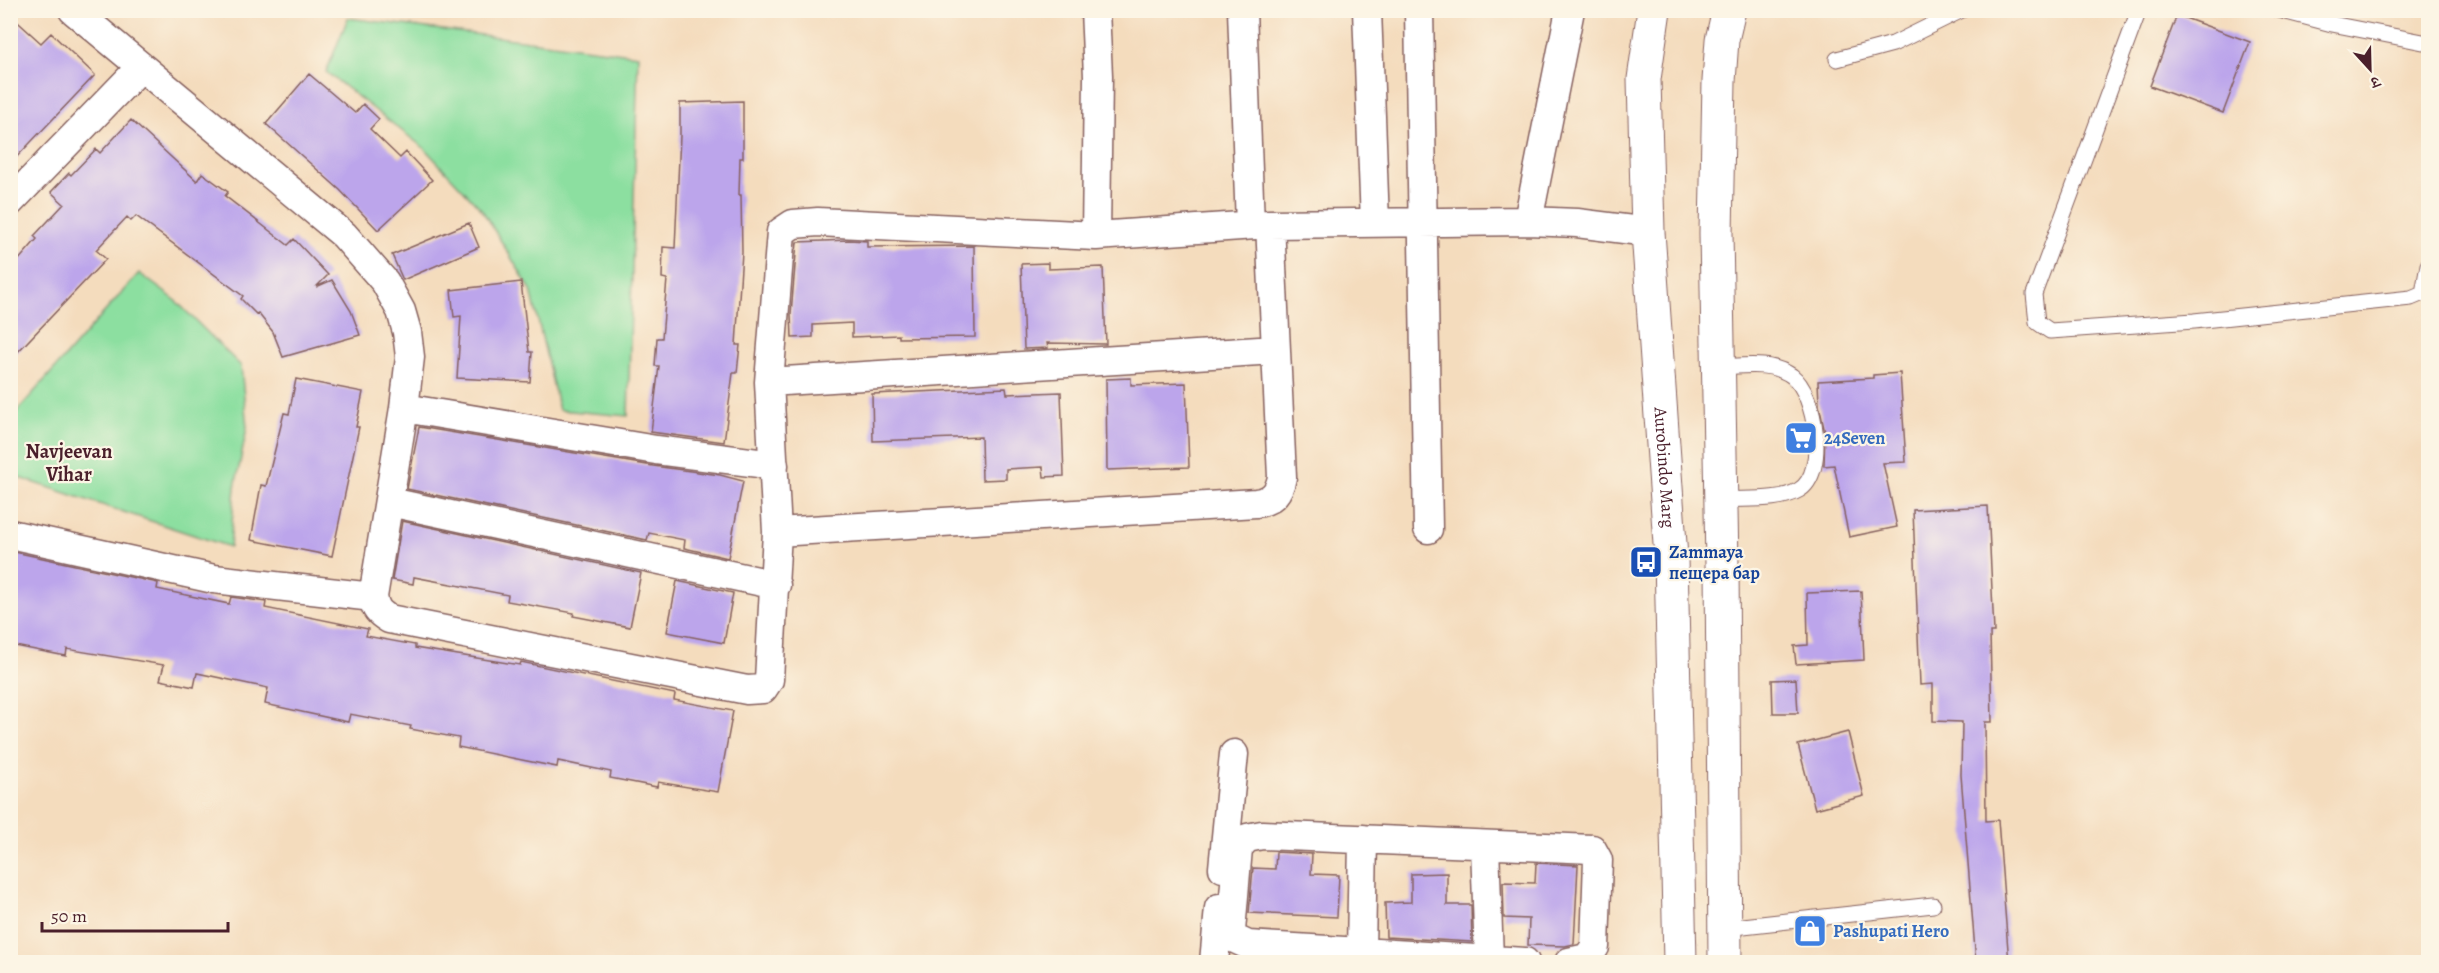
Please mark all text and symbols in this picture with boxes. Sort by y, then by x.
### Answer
north arrow [2340,39,2400,99]
text: उ [2366,70,2384,94]
street label: Aurobindo Marg [1648,405,1681,529]
supermarket icon: 24Seven [1783,420,1819,456]
place label: 24Seven [1824,426,1885,450]
district label: Navjeevan Vihar [26,438,112,488]
place label: Zammaya пещера бар [1669,540,1760,585]
bus stop icon: Zammaya пещера бар [1628,544,1664,580]
scale bar [42,895,228,933]
text: 50 m [51,904,87,928]
shop icon: Pashupati Hero [1792,913,1828,949]
place label: Pashupati Hero [1833,919,1949,943]

